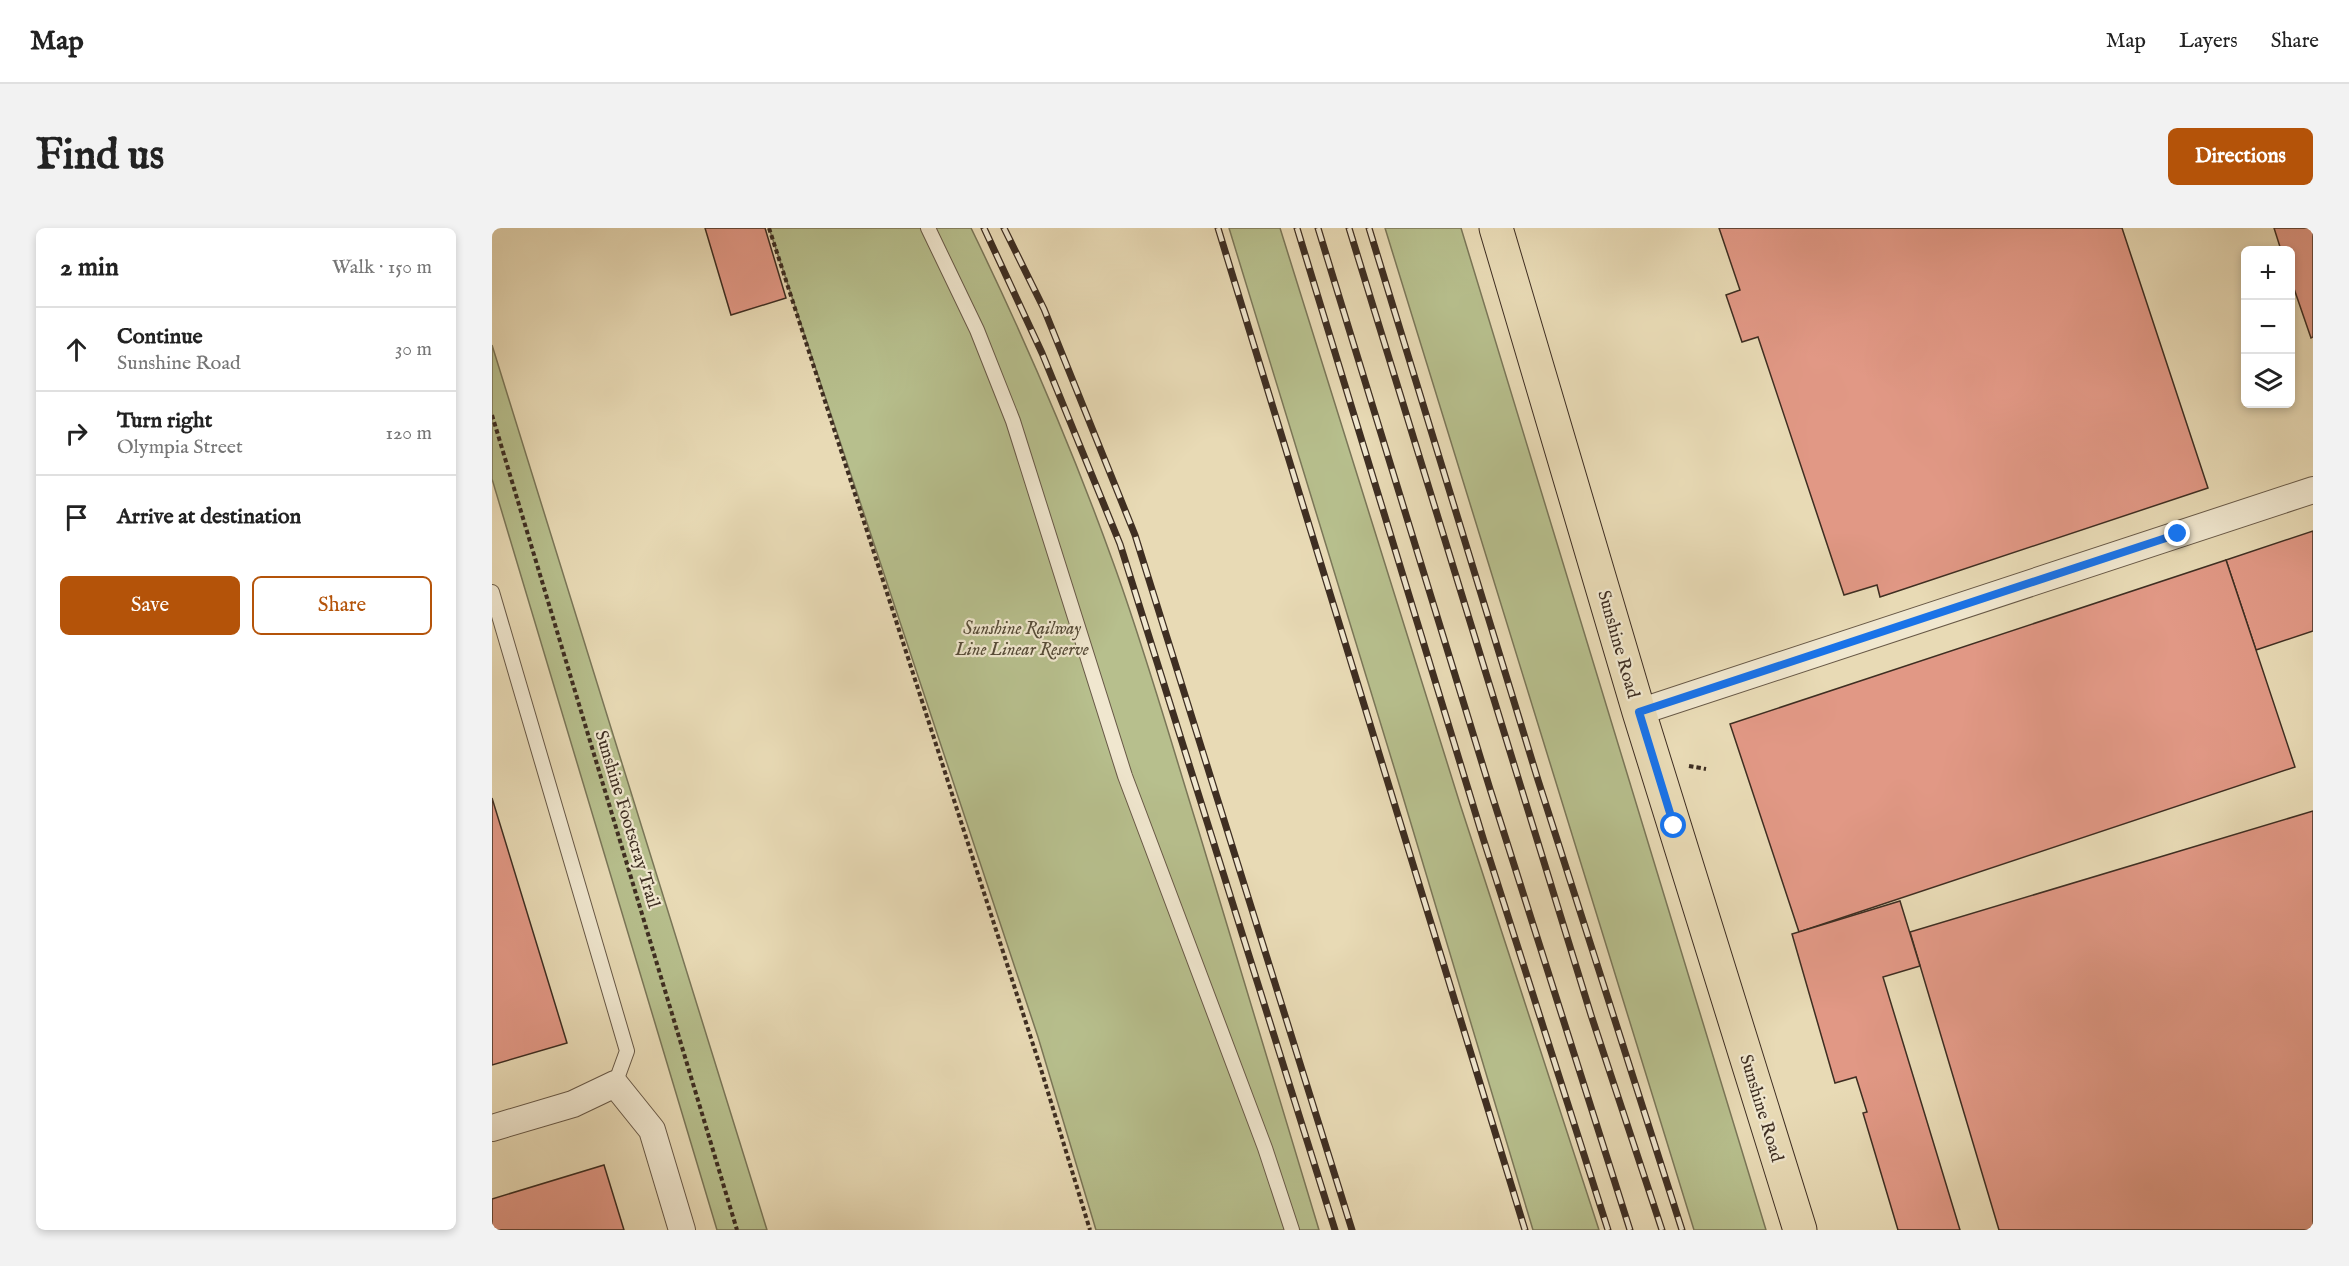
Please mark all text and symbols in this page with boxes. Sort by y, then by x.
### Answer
text: Map [30,24,84,59]
text: Map [2106,28,2146,55]
text: Layers [2179,28,2238,55]
text: Share [2271,28,2319,55]
button: Directions [2168,128,2313,185]
text: Find us [36,130,164,183]
map controls [2241,246,2295,408]
button: + [2241,246,2295,300]
text: 2 min [60,251,119,284]
text: Walk · 150 m [332,255,432,280]
button: − [2241,300,2295,354]
text: Continue [117,323,203,351]
icon: ahead [60,333,93,366]
text: 30 m [395,337,432,362]
text: Sunshine Road [117,351,241,376]
button: layers [2241,354,2295,408]
text: Turn right [117,407,212,435]
icon: right [60,417,93,450]
text: 120 m [386,421,432,446]
text: Olympia Street [117,435,243,460]
icon: arrive [60,501,93,534]
text: Arrive at destination [117,503,301,531]
route end [2164,520,2190,546]
button: Save [60,576,240,635]
button: Share [252,576,432,635]
street label: Sunshine Road [1591,588,1644,701]
park label: Sunshine Railway Line Linear Reserve [954,618,1089,662]
street label: Sunshine Footscray Trail [589,728,665,911]
route start [1660,812,1686,838]
street label: Sunshine Road [1733,1052,1788,1165]

